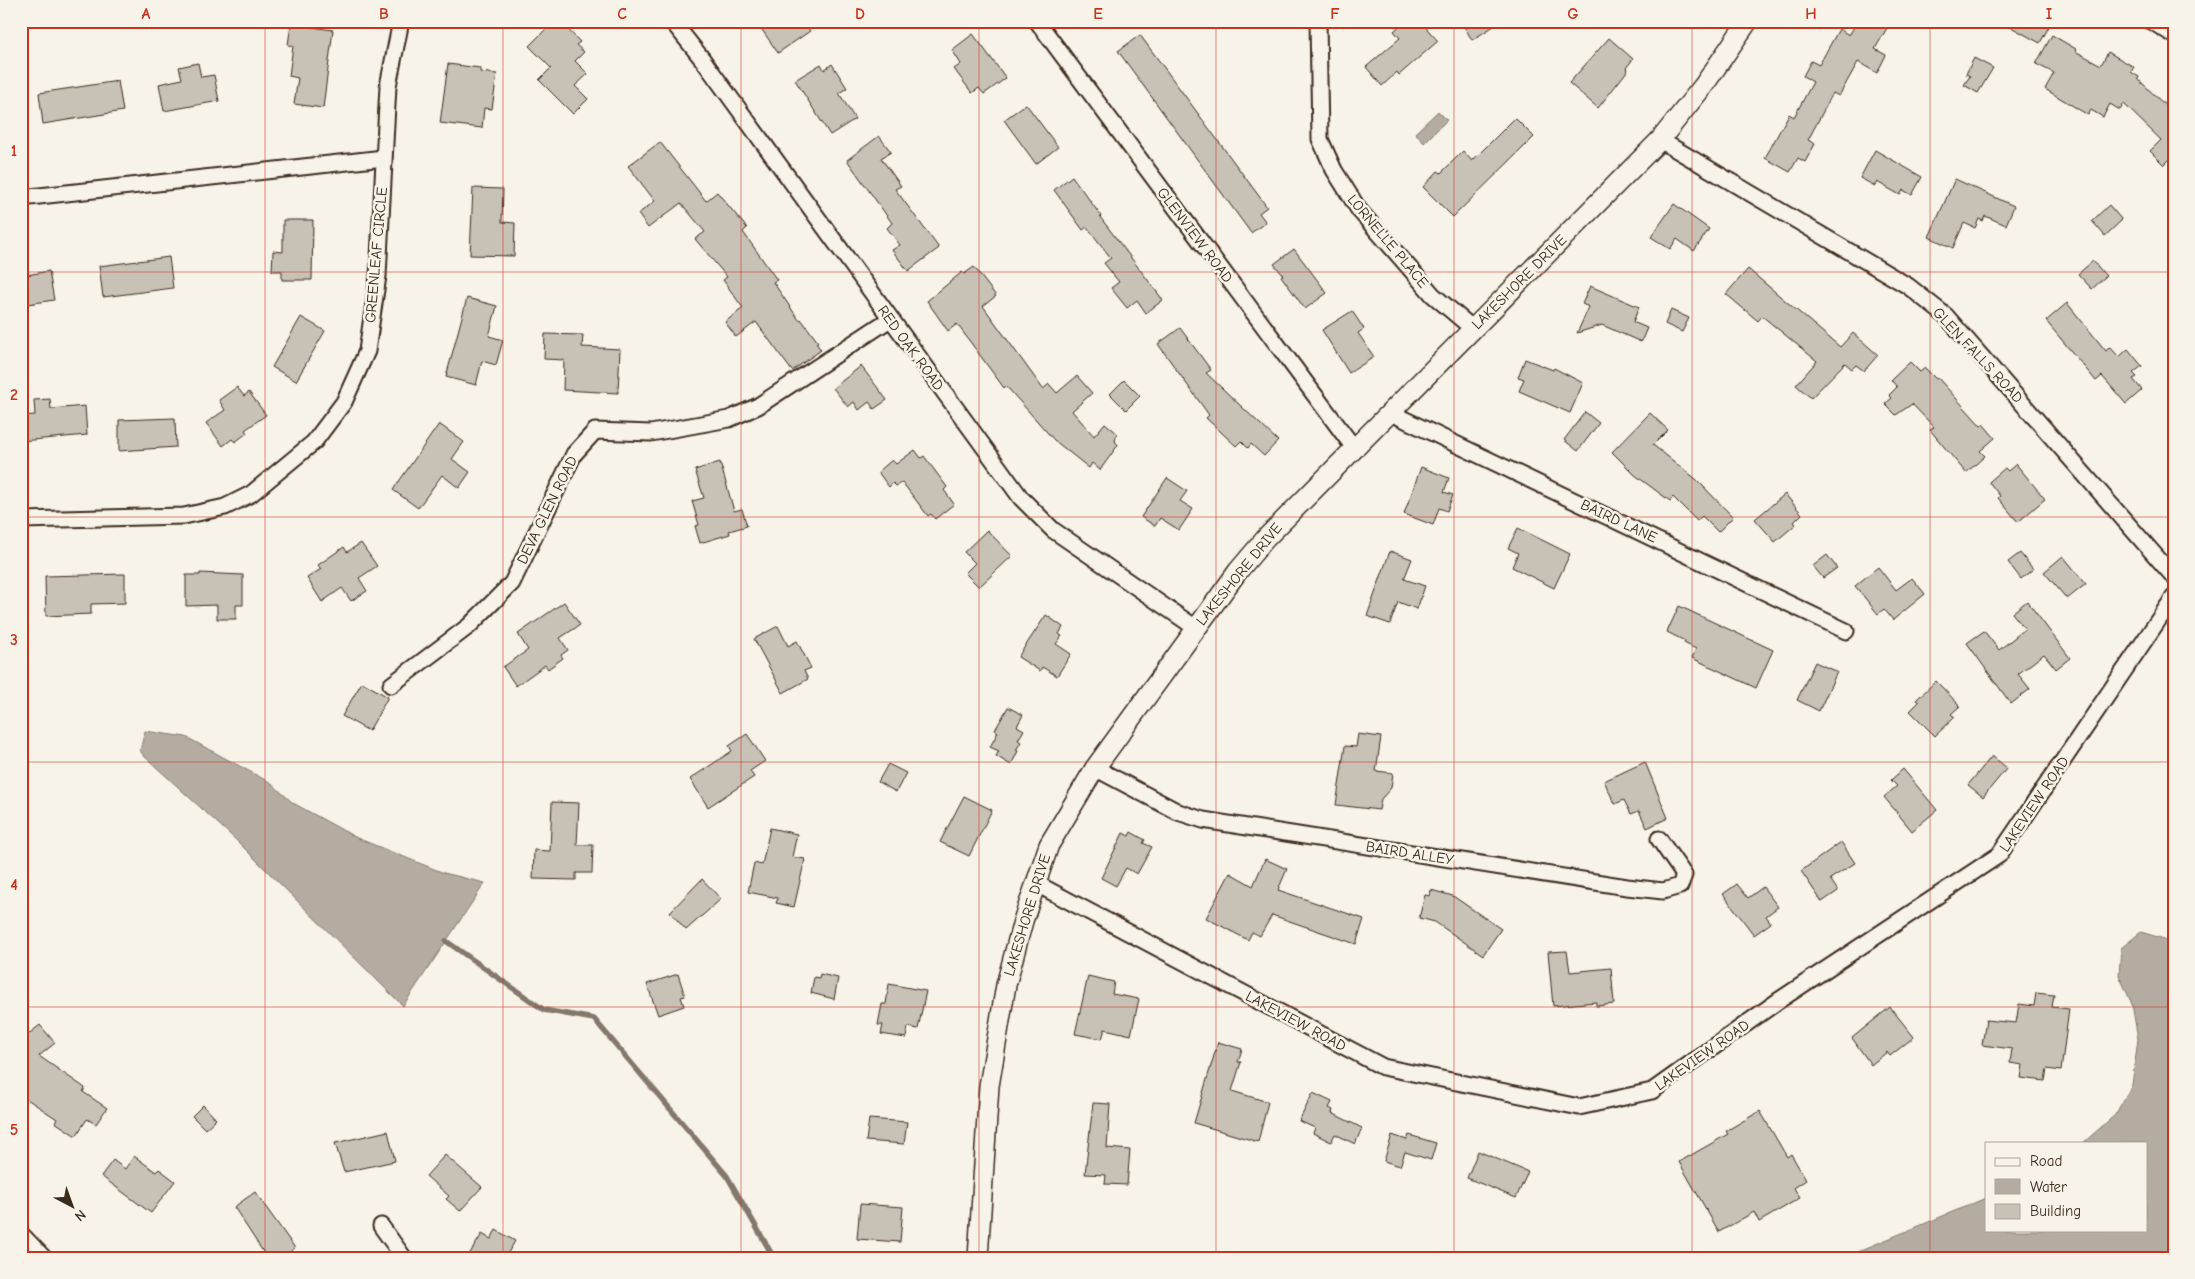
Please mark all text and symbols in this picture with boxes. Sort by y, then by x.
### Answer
text: A [142,5,151,23]
text: B [379,5,389,23]
text: C [617,5,627,23]
text: D [855,5,865,23]
text: E [1093,5,1103,23]
text: F [1330,5,1340,23]
text: G [1567,5,1579,23]
text: H [1805,5,1817,23]
text: I [2046,5,2052,23]
text: 1 [11,142,17,160]
street label: GLENVIEW ROAD [1153,184,1237,286]
street label: GREENLEAF CIRCLE [361,186,391,324]
street label: LORNELLE PLACE [1344,191,1432,291]
street label: LAKESHORE DRIVE [1468,231,1570,333]
street label: RED OAK ROAD [874,302,948,394]
street label: GLEN FALLS ROAD [1929,303,2027,407]
text: 2 [10,386,18,404]
street label: DEVA GLEN ROAD [513,453,581,567]
street label: BAIRD LANE [1578,495,1660,547]
street label: LAKESHORE DRIVE [1192,519,1286,629]
text: 3 [10,631,18,649]
street label: LAKEVIEW ROAD [1995,753,2073,855]
street label: BAIRD ALLEY [1365,837,1455,869]
street label: LAKESHORE DRIVE [1000,852,1054,978]
text: 4 [10,876,18,894]
street label: LAKEVIEW ROAD [1243,987,1349,1055]
street label: LAKEVIEW ROAD [1651,1016,1753,1094]
text: 5 [10,1121,18,1139]
legend [1985,1142,2148,1232]
text: Road [2030,1152,2062,1170]
text: Water [2030,1178,2067,1196]
north arrow [48,1182,98,1232]
text: Building [2030,1202,2081,1220]
text: N [71,1206,89,1225]

